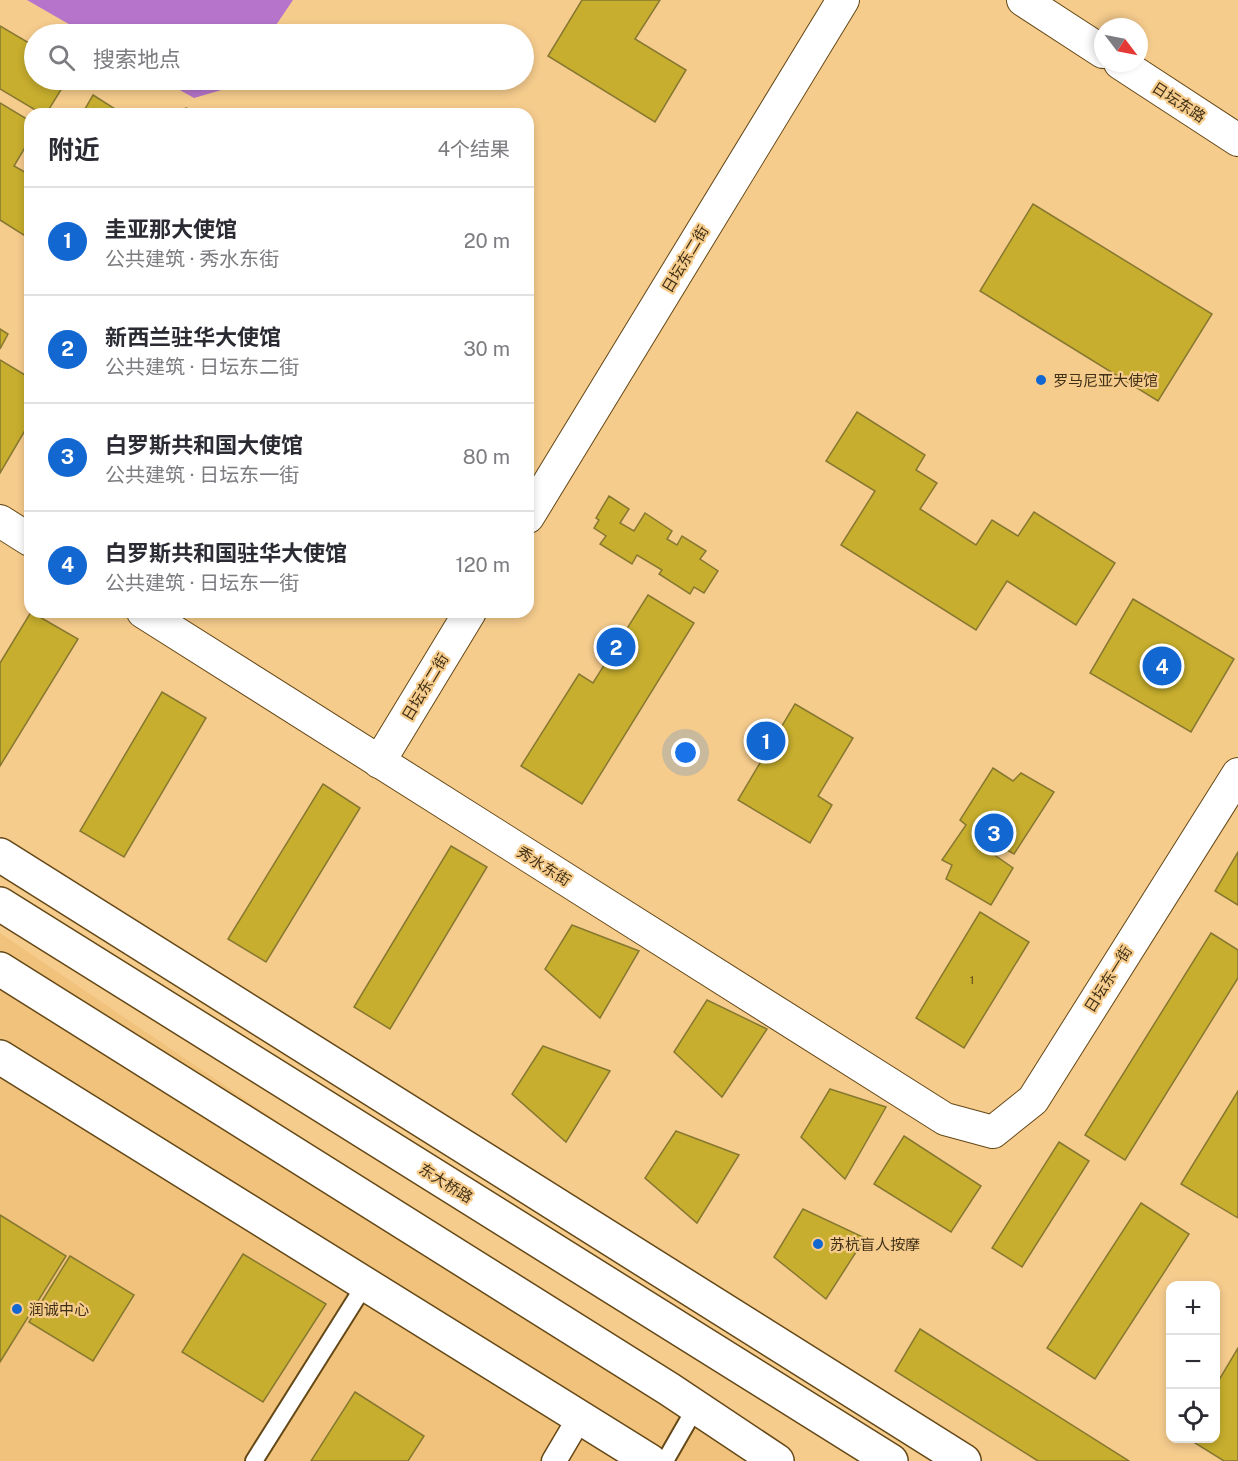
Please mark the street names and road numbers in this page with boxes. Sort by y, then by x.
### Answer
street label: 日坛东路 [1149,79,1209,125]
street label: 日坛东二街 [658,222,712,296]
street label: 日坛东二街 [398,650,452,724]
street label: 秀水东街 [514,843,574,889]
street label: 日坛东一街 [1081,943,1135,1015]
street label: 东大桥路 [416,1160,476,1206]

